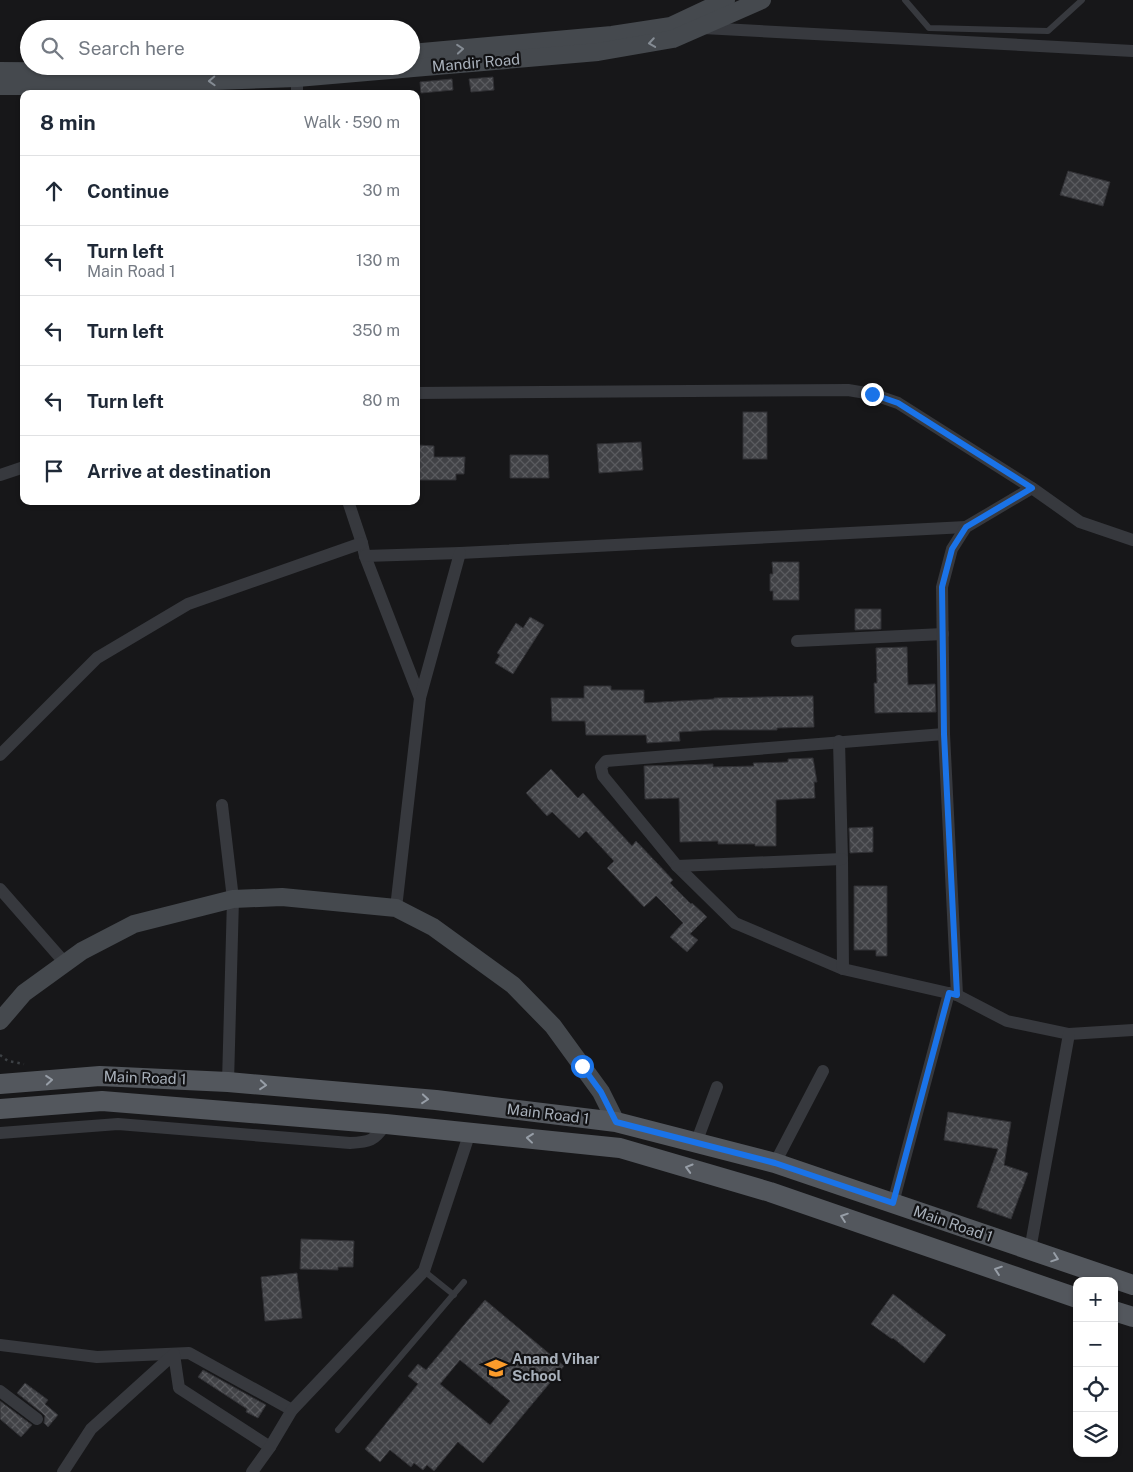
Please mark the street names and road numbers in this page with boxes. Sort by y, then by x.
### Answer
street label: Mandir Road [431,50,521,75]
street label: Main Road 1 [103,1068,187,1087]
street label: Main Road 1 [506,1100,590,1127]
street label: Main Road 1 [911,1202,995,1245]

